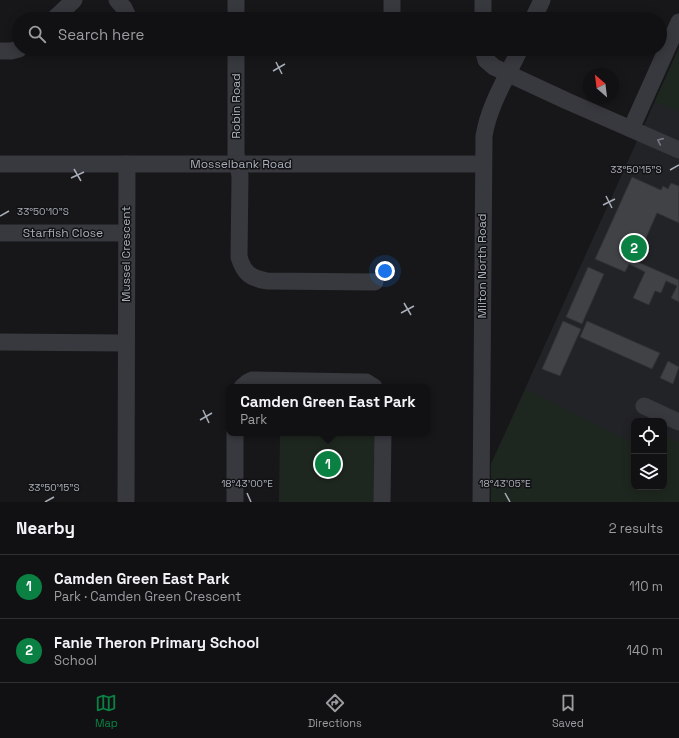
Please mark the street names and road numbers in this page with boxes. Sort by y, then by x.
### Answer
street label: Robin Road [228,73,244,139]
street label: Mosselbank Road [190,156,292,172]
street label: Mussel Crescent [118,206,134,302]
street label: Milton North Road [474,214,490,318]
street label: Starfish Close [23,225,103,241]

